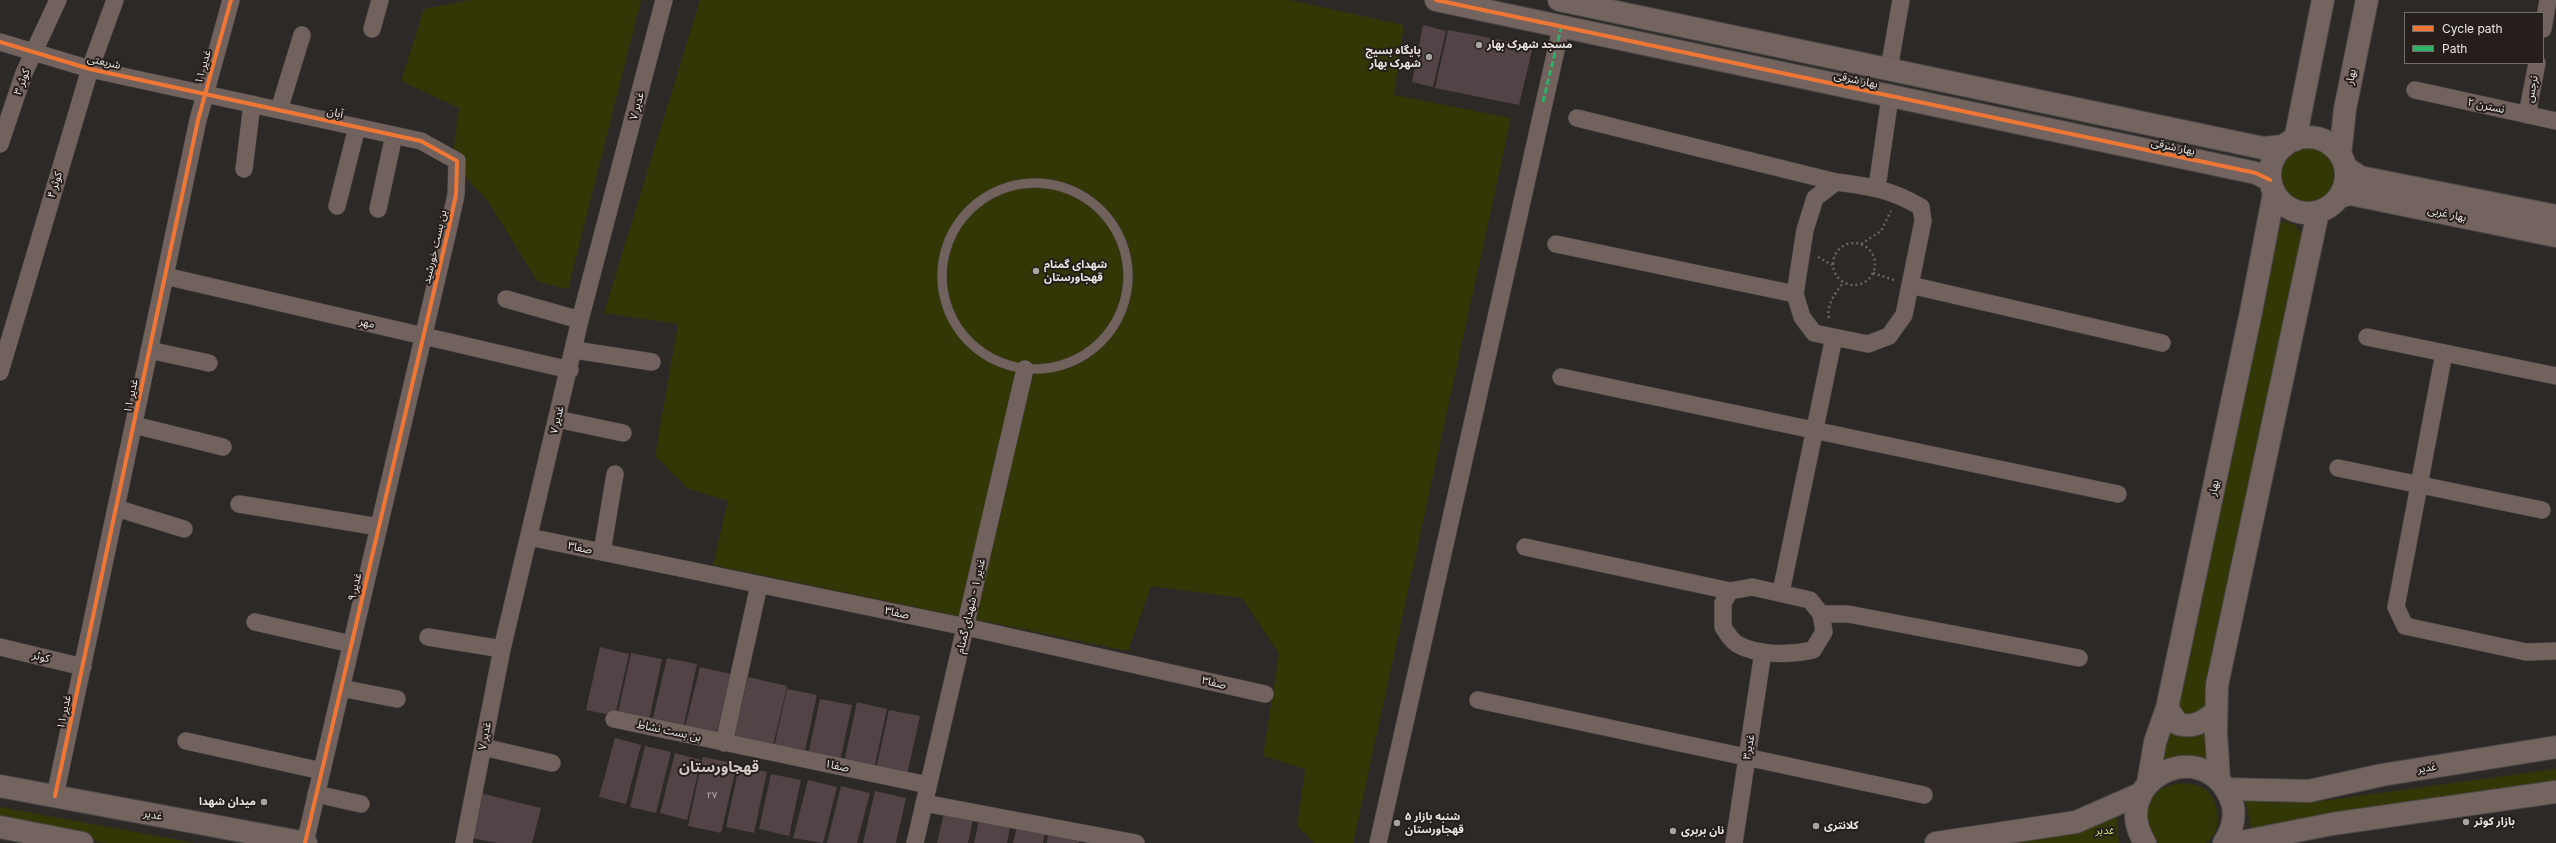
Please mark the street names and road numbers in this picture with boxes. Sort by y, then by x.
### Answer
street label: غدیر ۱۱ [192,48,214,86]
street label: شریعتی [86,52,122,72]
street label: کوثر ۳ [11,67,33,97]
street label: بهار [2343,68,2359,86]
street label: بهار شرقی [1833,69,1879,91]
street label: نرجس [2523,74,2541,104]
street label: غدیر ۷ [627,91,647,121]
street label: نسترن ۲ [2466,96,2506,116]
street label: آبان [326,105,344,121]
street label: بهار شرقی [2150,136,2196,158]
street label: کوثر ۴ [45,170,65,200]
street label: بهار غربی [2426,203,2468,225]
street label: بن بست خورشید [420,209,450,285]
street label: مهر [358,315,376,331]
street label: غدیر ۱۱ [121,378,141,414]
street label: غدیر ۷ [547,405,567,435]
street label: بهار [2206,479,2222,497]
street label: صفا۳ [566,539,594,557]
street label: غدیر ۱ - شهدای گمنام [954,557,988,655]
street label: غدیر ۹ [345,572,365,602]
street label: صفا۳ [883,604,911,622]
street label: کوثر [31,648,51,666]
street label: صفا۳ [1200,674,1228,692]
street label: غدیر ۱۱ [54,694,74,730]
street label: بن بست نشاط [636,718,702,744]
street label: غدیر ۷ [476,721,494,751]
street label: غدیر۳ [1741,733,1757,761]
street label: صفا۱ [823,757,851,775]
street label: غدیر [2417,760,2437,776]
street label: غدیر [142,807,164,823]

